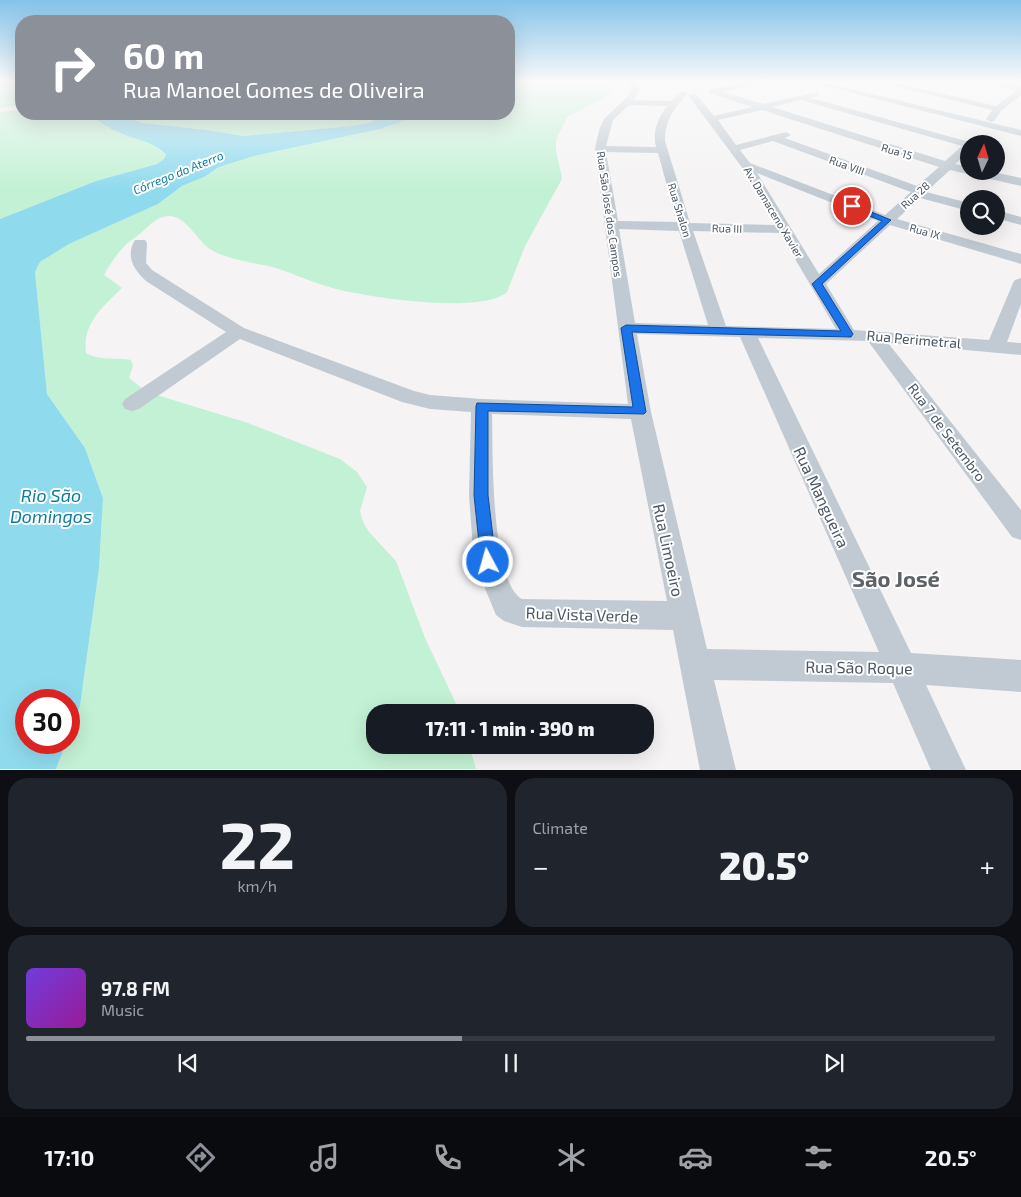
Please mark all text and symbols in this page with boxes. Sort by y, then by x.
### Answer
text: 60 m [123,34,204,76]
icon: right [40,35,105,100]
text: Rua Manoel Gomes de Oliveira [123,76,425,102]
north arrow [960,135,1005,180]
map controls [960,135,1005,235]
street label: Rua 15 [880,140,914,162]
water label: Córrego do Aterro [131,147,225,197]
street label: Rua São José dos Campos [595,150,625,278]
street label: Rua VIII [828,153,866,177]
street label: Av. Damaceno Xavier [742,164,807,260]
street label: Rua 28 [898,179,932,211]
street label: Rua Shalon [666,181,694,239]
pin [831,185,873,227]
button: search [960,190,1005,235]
icon: arrive [838,192,866,220]
street label: Rua IX [908,220,942,242]
street label: Rua III [712,221,742,235]
street label: Rua Perimetral [866,326,963,352]
street label: Rua 7 de Setembro [905,380,989,484]
street label: Rua Mangueira [790,443,854,551]
water label: Rio São Domingos [10,484,92,527]
street label: Rua Limoeiro [650,502,688,598]
position arrow [461,535,513,587]
district label: São José [852,565,940,591]
street label: Rua Vista Verde [525,603,639,625]
street label: Rua São Roque [805,657,913,677]
speed limit sign: 30 [15,689,80,754]
text: 17:11 · 1 min · 390 m [426,717,594,740]
text: 22 [219,804,295,882]
text: Climate [533,818,588,837]
text: 20.5° [719,842,810,888]
text: − [533,849,549,883]
text: + [980,849,995,883]
text: km/h [237,876,277,895]
text: 97.8 FM [101,977,170,1000]
text: Music [101,1000,144,1019]
icon: previous [174,1049,202,1077]
icon: pause [497,1049,525,1077]
icon: next [820,1049,848,1077]
icon: directions [183,1140,218,1175]
icon: music [307,1140,342,1175]
icon: phone [430,1140,465,1175]
icon: climate [554,1140,589,1175]
icon: car [678,1140,713,1175]
icon: filters [801,1140,836,1175]
text: 17:10 [44,1144,94,1170]
text: 20.5° [925,1144,977,1170]

